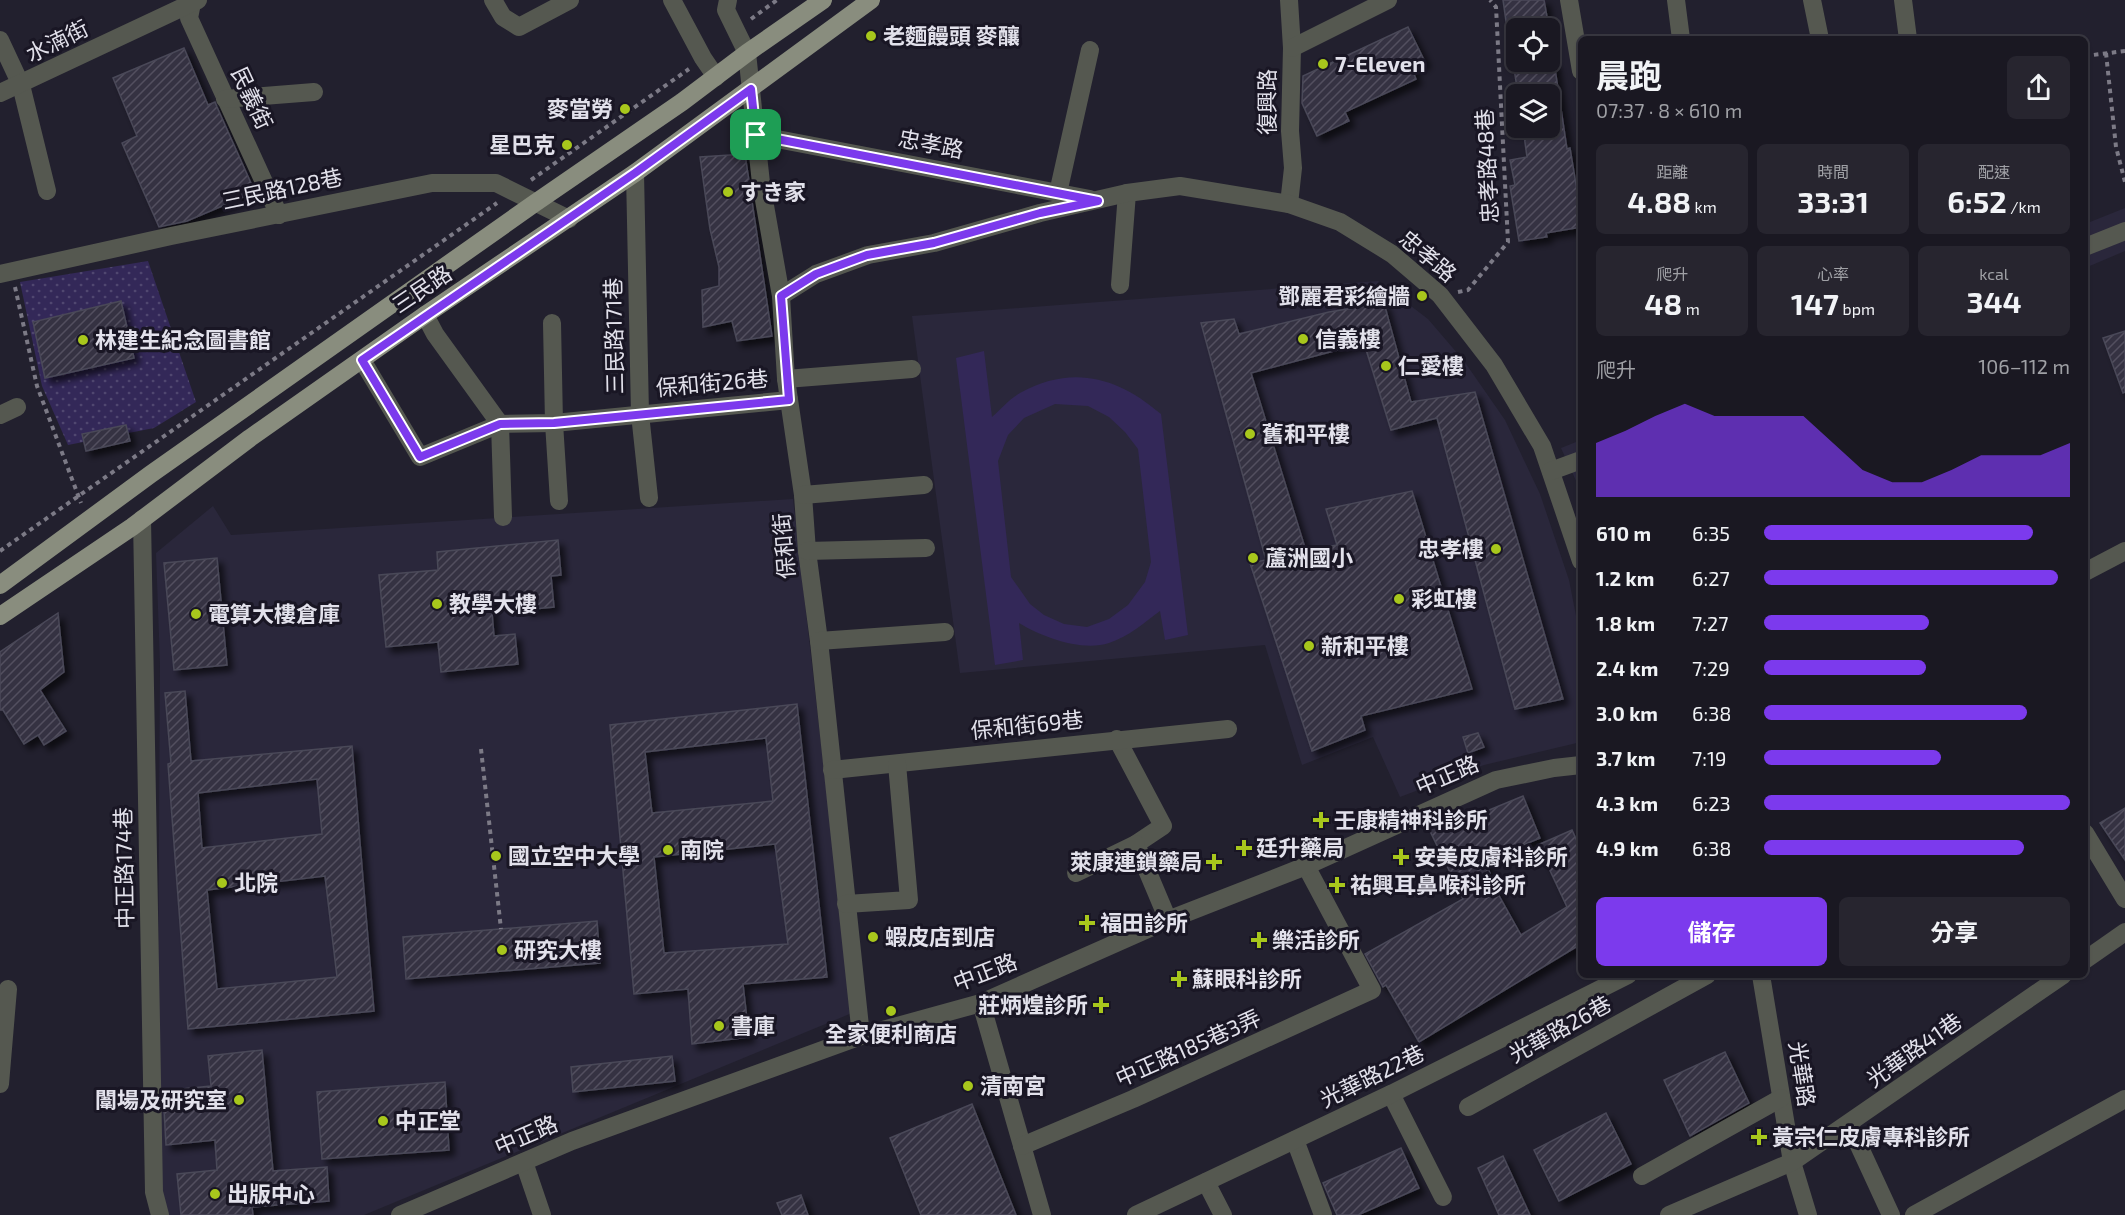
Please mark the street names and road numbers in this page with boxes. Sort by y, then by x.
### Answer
street label: 水湳街 [21,14,92,66]
street label: 民義街 [227,62,279,133]
street label: 復興路 [1253,69,1279,135]
street label: 忠孝路48巷 [1470,108,1502,224]
street label: 忠孝路 [896,124,966,162]
street label: 三民路128巷 [219,163,344,213]
street label: 忠孝路 [1395,224,1462,286]
street label: 三民路 [387,259,456,317]
street label: 三民路171巷 [599,277,627,395]
street label: 保和街26巷 [655,364,769,400]
street label: 保和街 [767,512,799,580]
street label: 保和街69巷 [969,705,1085,743]
street label: 中正路 [1411,749,1482,799]
street label: 中正路174巷 [109,807,137,929]
street label: 中正路 [949,947,1020,995]
street label: 光華路26巷 [1504,989,1615,1067]
street label: 中正路185巷3弄 [1111,1003,1264,1091]
street label: 光華路41巷 [1861,1007,1966,1091]
street label: 光華路22巷 [1315,1039,1428,1111]
street label: 光華路 [1785,1039,1821,1108]
street label: 中正路 [490,1109,561,1159]

